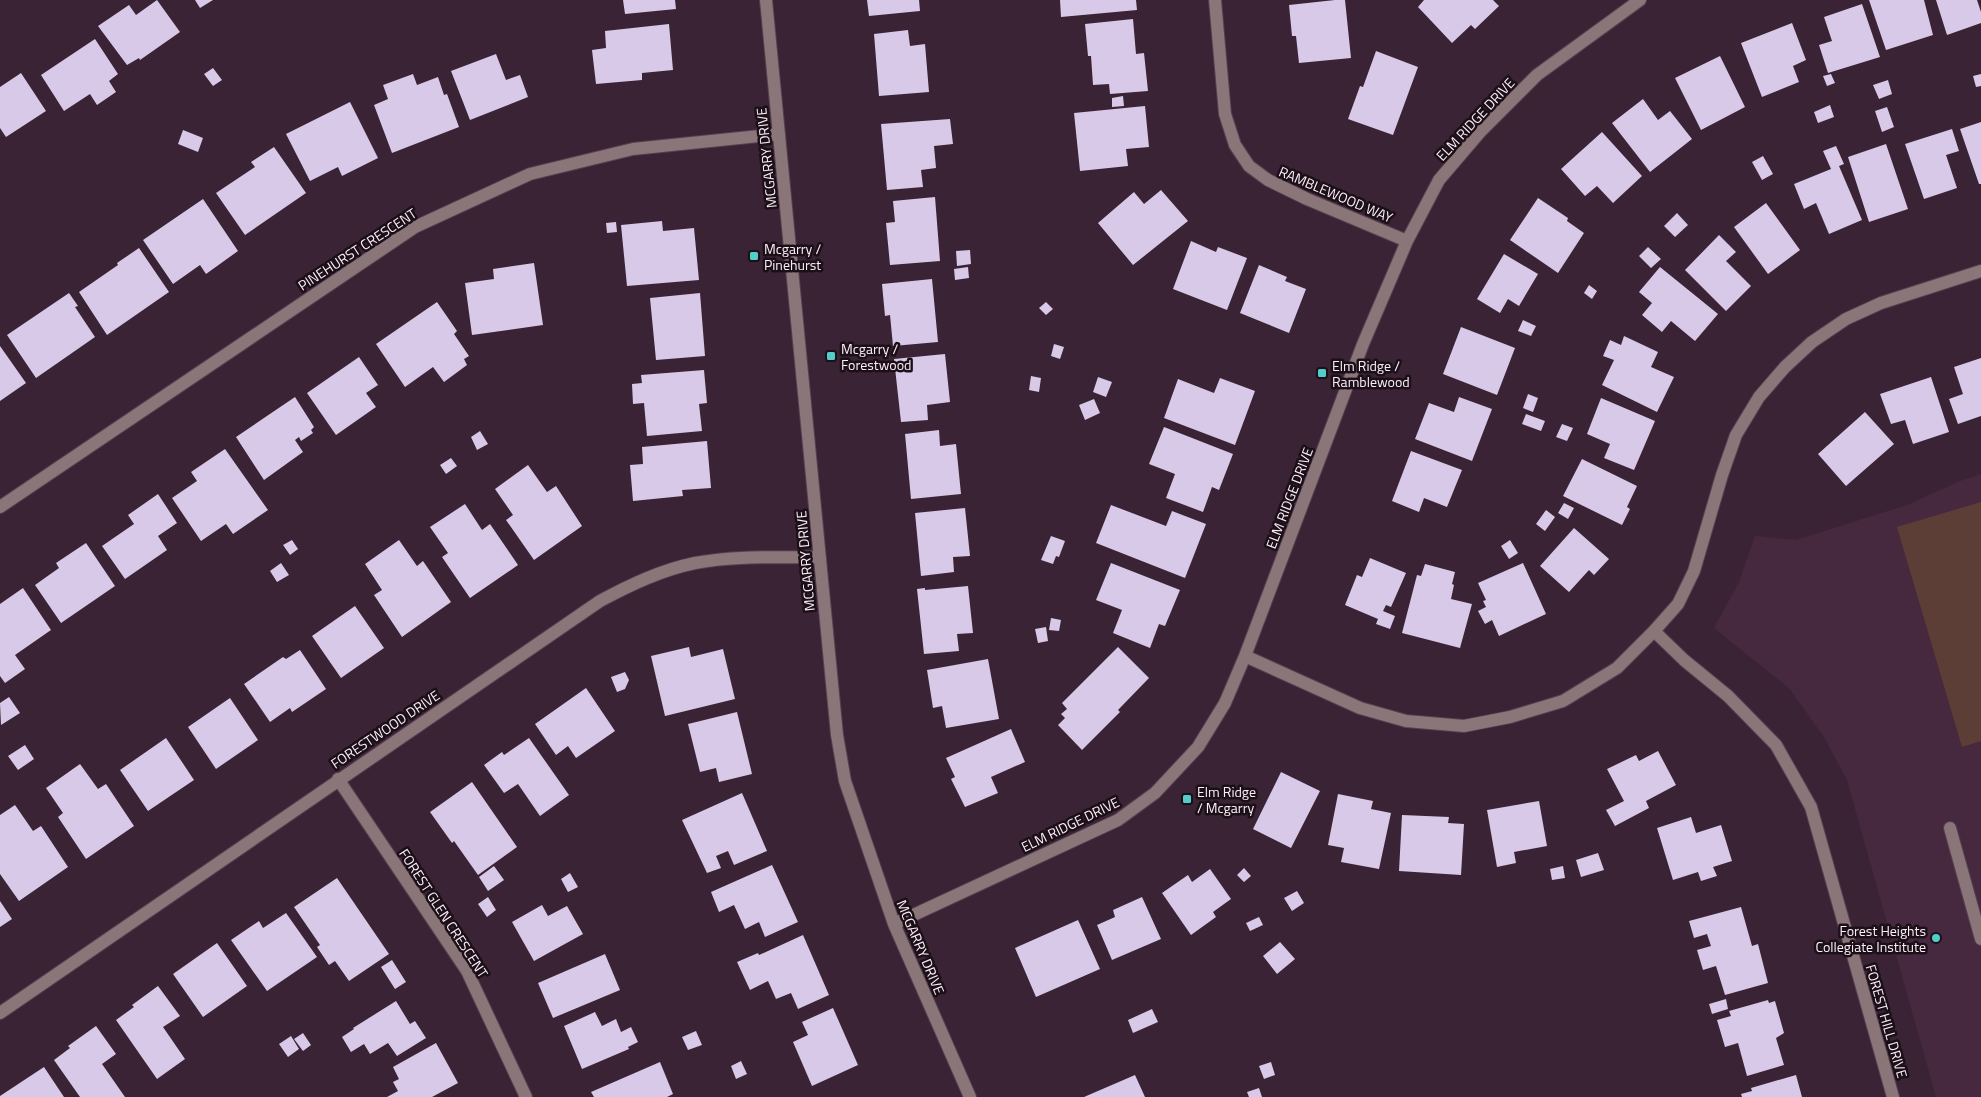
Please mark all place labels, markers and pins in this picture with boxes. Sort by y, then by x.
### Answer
place label: Mcgarry / Pinehurst [764,238,821,275]
marker: Mcgarry / Pinehurst [748,250,760,262]
place label: Mcgarry / Forestwood [841,338,912,375]
marker: Mcgarry / Forestwood [825,350,837,362]
place label: Elm Ridge / Ramblewood [1332,355,1410,392]
marker: Elm Ridge / Ramblewood [1316,367,1328,379]
place label: Elm Ridge / Mcgarry [1197,781,1256,818]
marker: Elm Ridge / Mcgarry [1181,793,1193,805]
place label: Forest Heights Collegiate Institute [1815,920,1926,957]
marker: Forest Heights Collegiate Institute [1930,932,1942,944]

